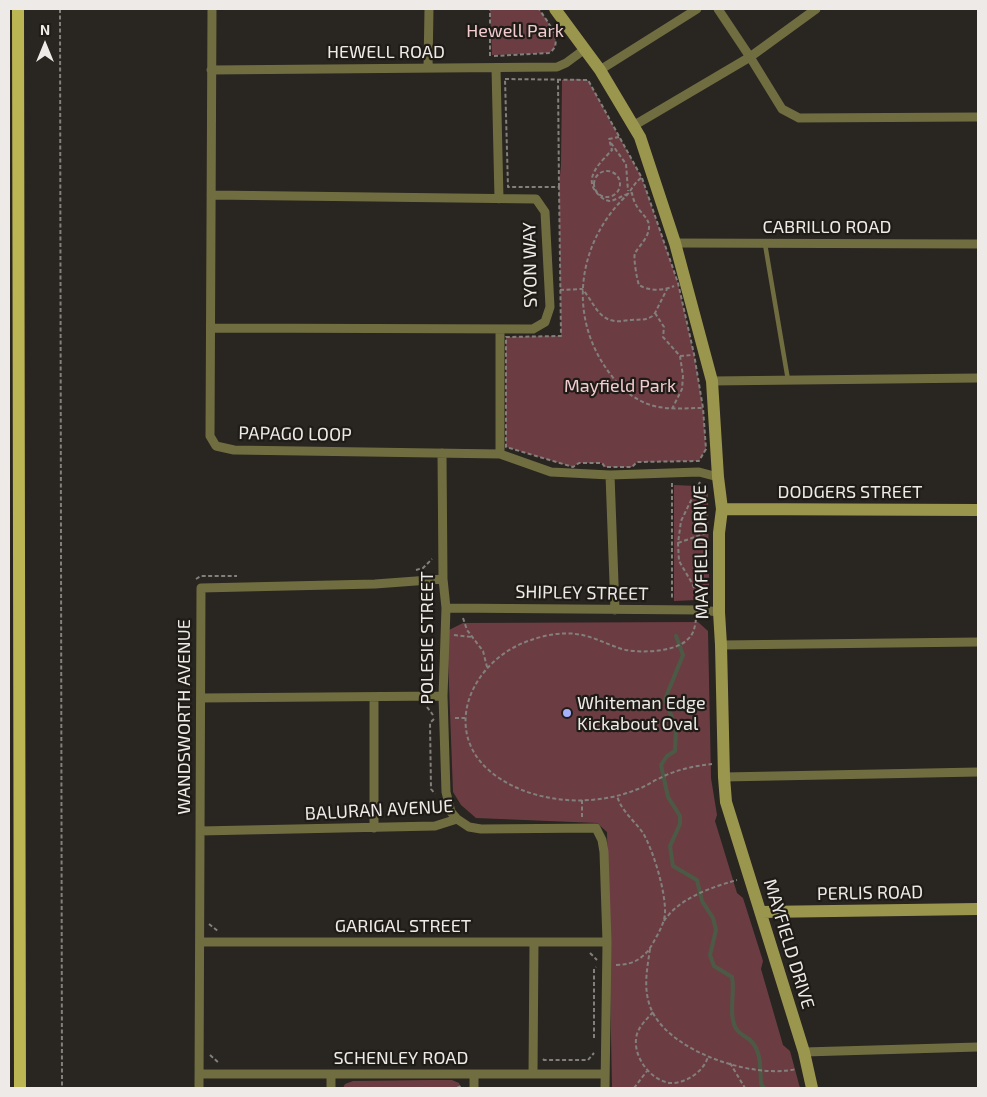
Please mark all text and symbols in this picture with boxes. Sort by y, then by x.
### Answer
north arrow [20,20,70,70]
park label: Hewell Park [466,20,564,42]
text: N [40,21,50,38]
street label: HEWELL ROAD [327,41,445,63]
street label: CABRILLO ROAD [763,216,891,238]
street label: SYON WAY [518,222,542,308]
park label: Mayfield Park [564,375,676,397]
street label: PAPAGO LOOP [238,422,352,446]
street label: DODGERS STREET [778,481,922,503]
street label: MAYFIELD DRIVE [689,484,713,620]
street label: POLESIE STREET [416,571,438,705]
street label: SHIPLEY STREET [515,581,649,605]
street label: WANDSWORTH AVENUE [173,619,195,815]
place label: Whiteman Edge Kickabout Oval [577,692,706,734]
marker: Whiteman Edge Kickabout Oval [561,707,573,719]
street label: BALURAN AVENUE [304,795,454,825]
street label: MAYFIELD DRIVE [759,876,819,1012]
street label: PERLIS ROAD [817,881,923,905]
street label: GARIGAL STREET [335,915,471,937]
street label: SCHENLEY ROAD [334,1047,468,1069]

